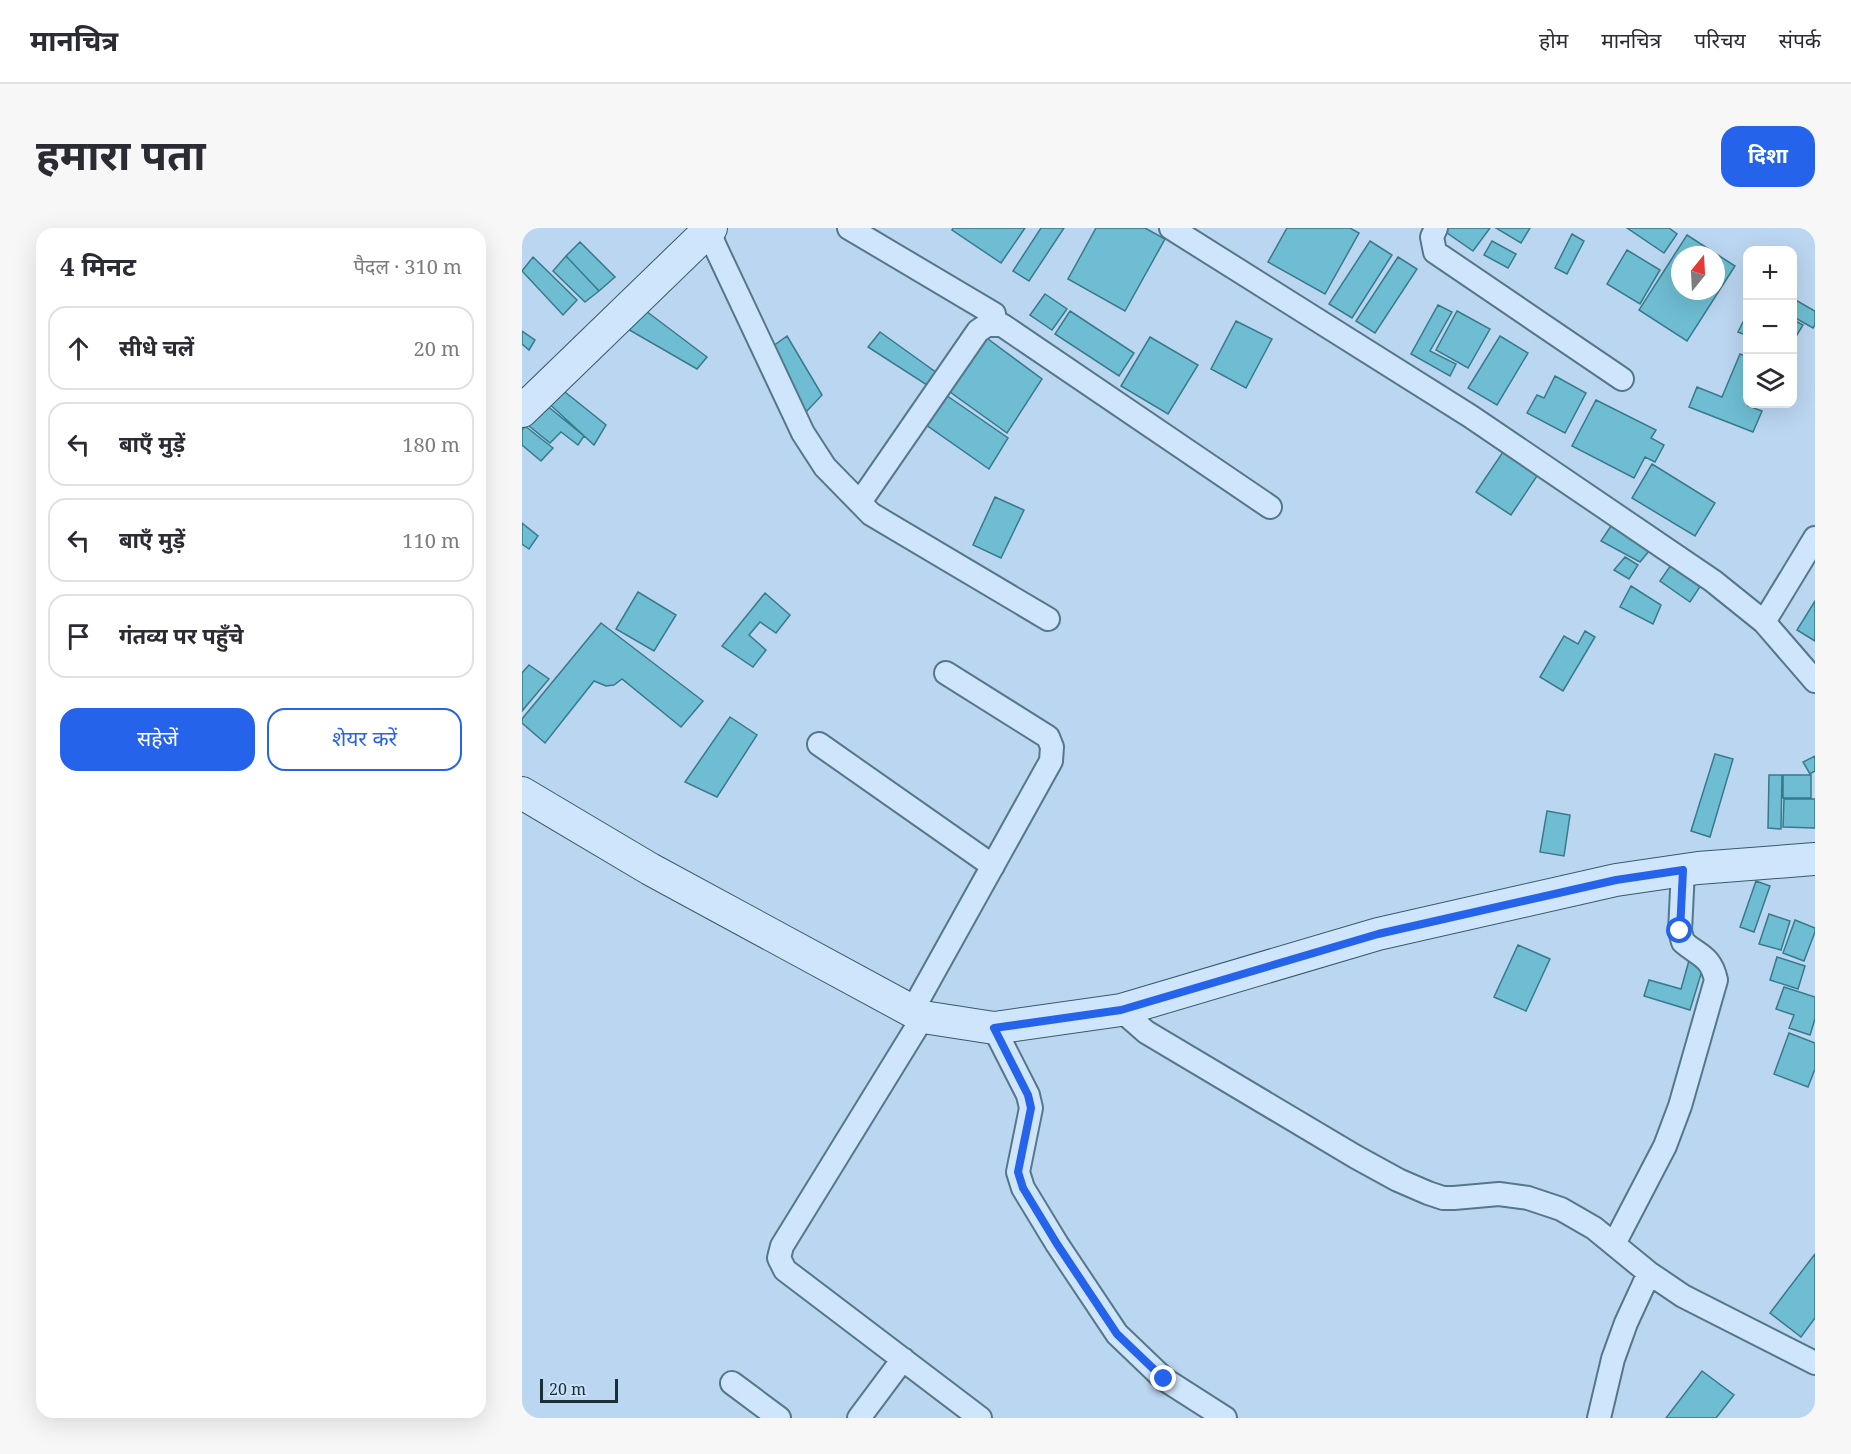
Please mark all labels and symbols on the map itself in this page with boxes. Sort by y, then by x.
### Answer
north arrow [1671,246,1725,300]
route start [1666,917,1692,943]
route end [1150,1365,1176,1391]
scale bar [540,1376,618,1404]

